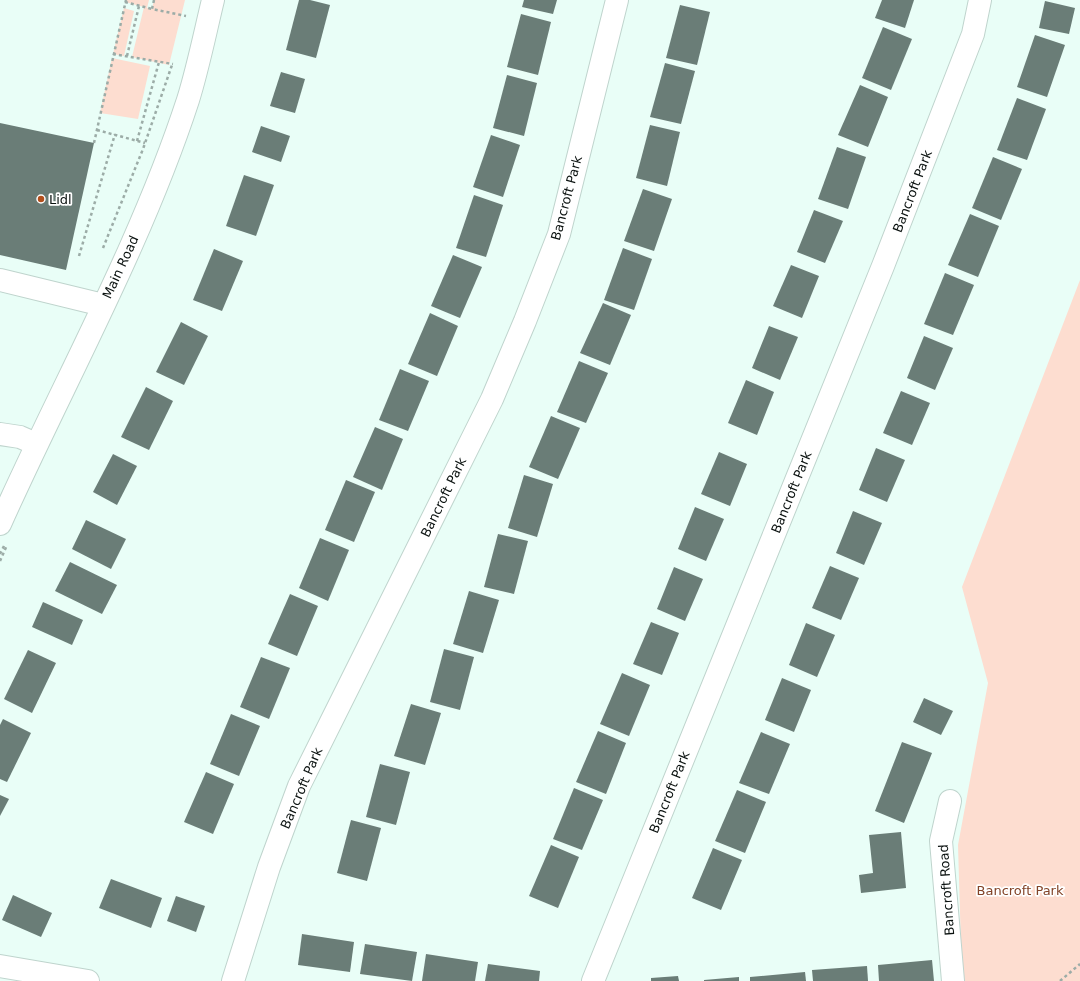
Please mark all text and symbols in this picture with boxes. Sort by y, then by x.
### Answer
street label: Bancroft Park [890,147,935,234]
street label: Bancroft Park [548,154,585,242]
place label: Lidl [49,192,72,207]
marker: Lidl [36,194,46,204]
street label: Main Road [99,233,142,301]
street label: Bancroft Park [768,449,815,535]
street label: Bancroft Park [418,454,469,540]
street label: Bancroft Park [278,745,326,831]
street label: Bancroft Park [646,749,693,835]
street label: Bancroft Road [936,844,957,936]
park label: Bancroft Park [977,883,1064,898]

